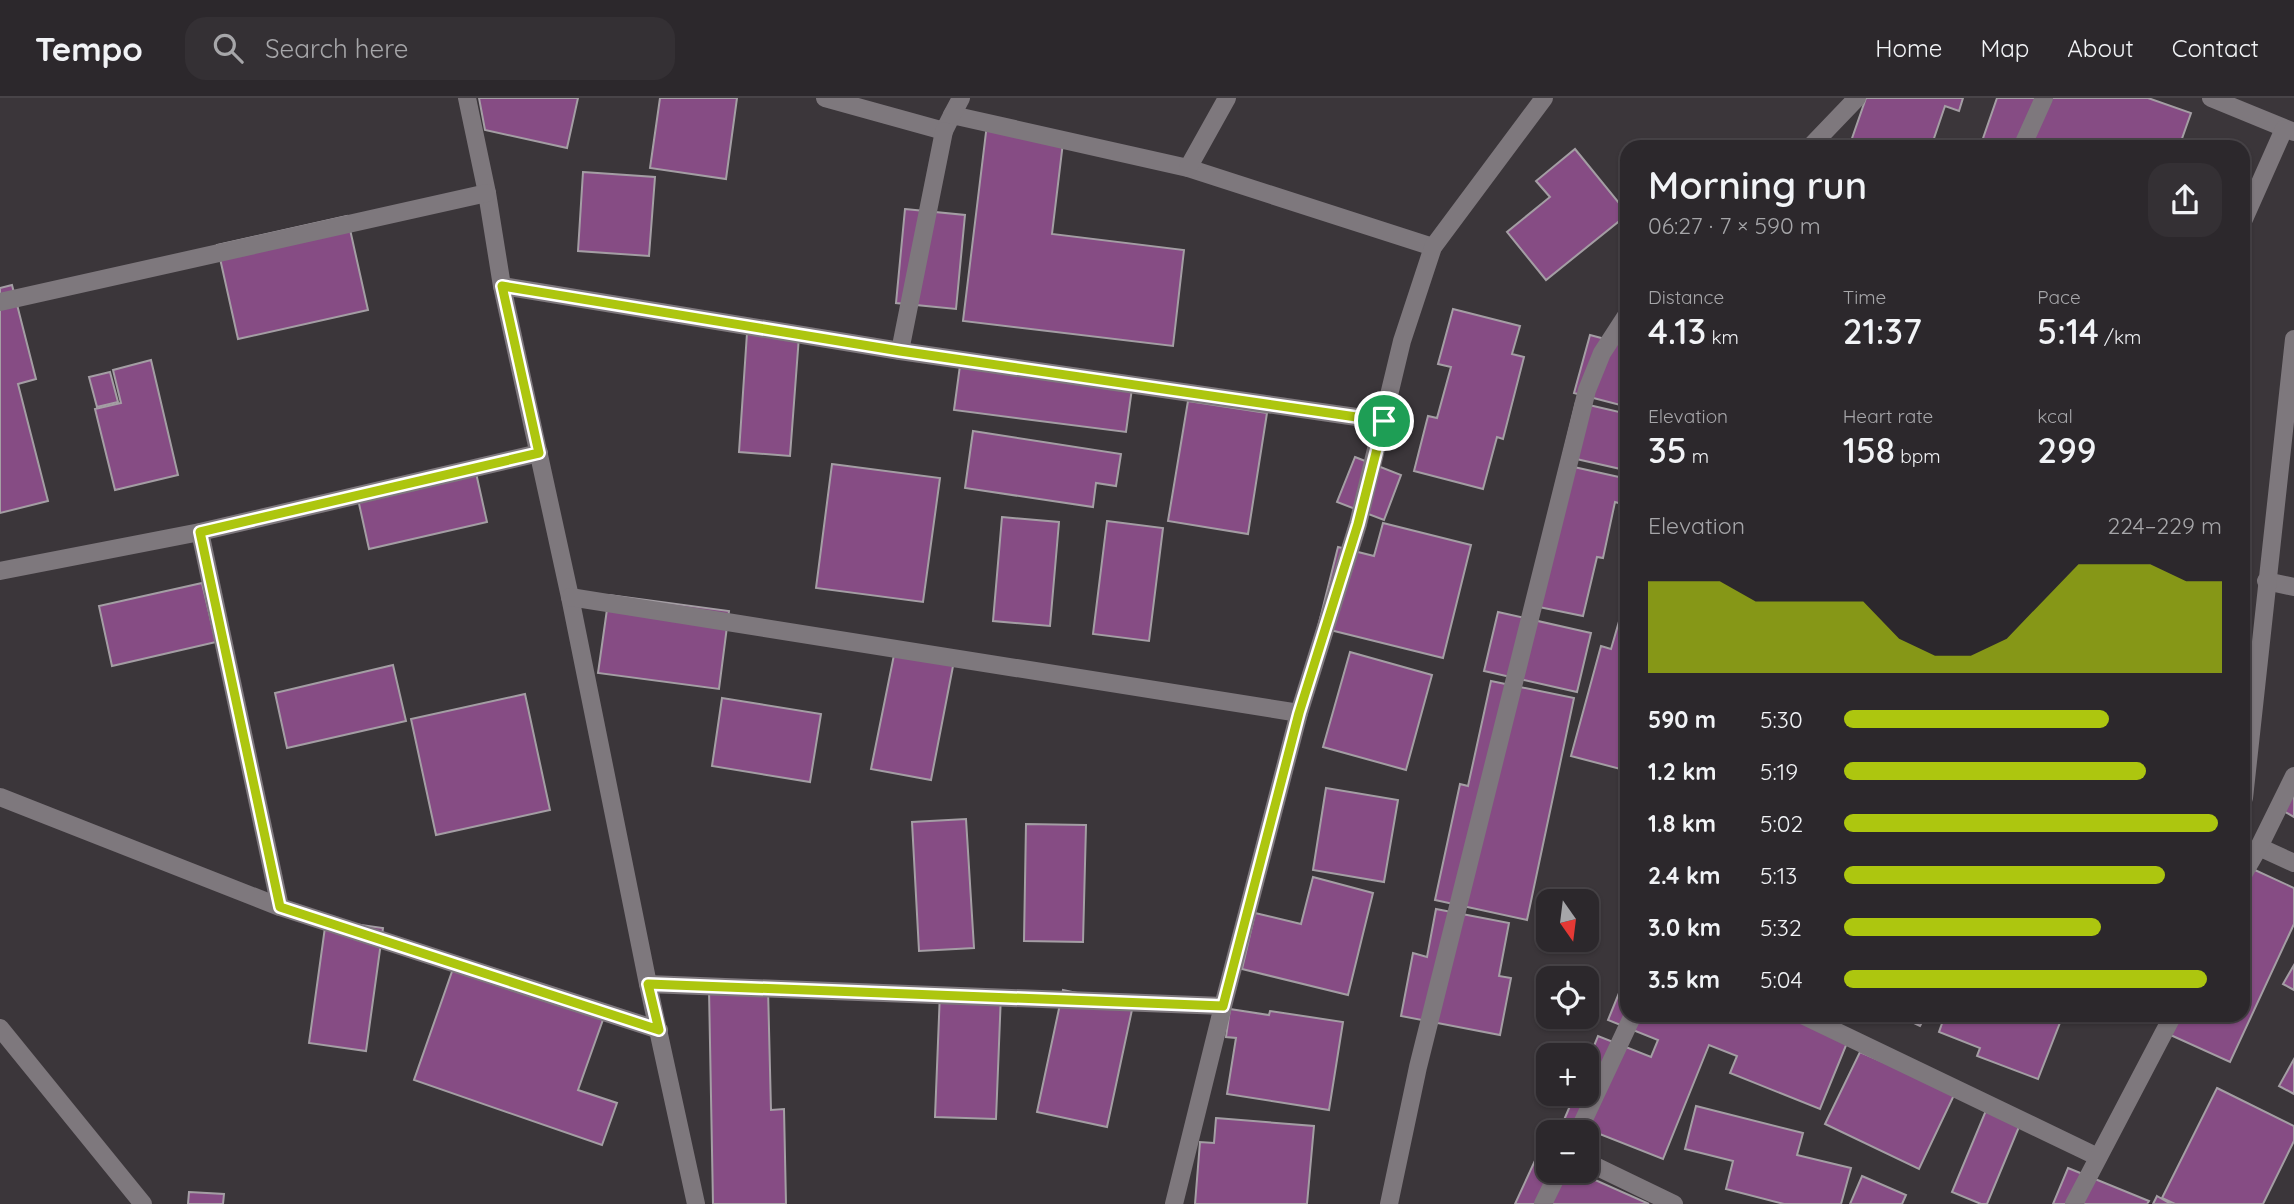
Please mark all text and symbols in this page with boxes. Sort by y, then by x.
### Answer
search box [185,17,675,80]
text: Tempo [35,28,143,69]
icon: search [209,29,247,67]
text: Search here [265,32,408,65]
text: Home [1875,33,1942,63]
text: Map [1980,33,2029,63]
text: About [2067,33,2134,63]
text: Contact [2172,33,2259,63]
text: Morning run [1648,161,1867,209]
button: share [2148,163,2222,237]
text: 06:27 · 7 × 590 m [1648,211,1821,240]
text: Distance [1648,285,1724,309]
text: Time [1843,285,1886,309]
text: Pace [2037,285,2081,309]
text: 4.13 [1648,309,1706,353]
text: 21:37 [1843,309,1922,353]
text: 5:14 [2037,309,2099,353]
text: km [1706,325,1739,349]
text: /km [2099,325,2141,349]
pin [1354,391,1414,451]
icon: arrive [1365,402,1403,440]
text: Elevation [1648,404,1728,428]
text: Heart rate [1843,404,1933,428]
text: kcal [2037,404,2073,428]
text: 35 [1648,428,1686,472]
text: 158 [1843,428,1895,472]
text: 299 [2037,428,2097,472]
text: m [1686,444,1709,468]
text: bpm [1895,444,1941,468]
text: Elevation [1648,511,1745,540]
text: 224–229 m [2107,511,2222,540]
text: 590 m [1648,705,1716,734]
text: 5:30 [1760,705,1803,734]
text: 1.2 km [1648,757,1717,786]
text: 5:19 [1760,757,1798,786]
text: 1.8 km [1648,809,1716,838]
text: 5:02 [1760,809,1803,838]
text: 2.4 km [1648,861,1720,890]
text: 5:13 [1760,861,1797,890]
north arrow [1536,889,1600,952]
map controls [1536,889,1599,1183]
text: 3.0 km [1648,913,1721,942]
text: 5:32 [1760,913,1802,942]
text: 3.5 km [1648,965,1720,994]
text: 5:04 [1760,965,1803,994]
button: locate [1536,966,1599,1029]
button: + [1536,1043,1599,1106]
button: − [1536,1120,1599,1183]

